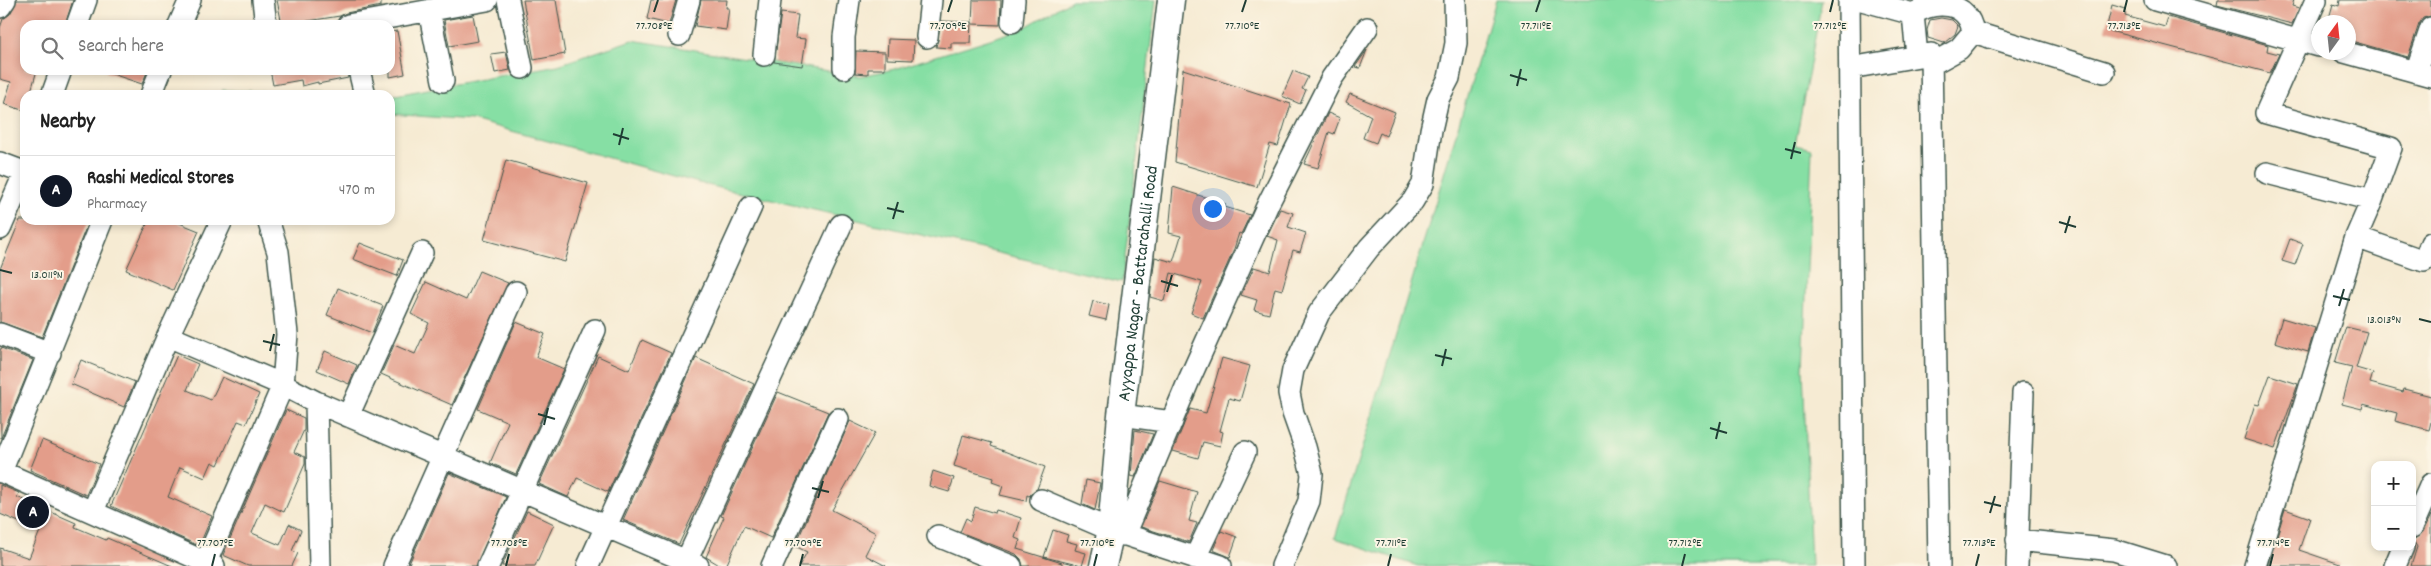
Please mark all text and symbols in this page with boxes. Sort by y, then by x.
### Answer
north arrow [2311,15,2356,60]
text: 77.708°E [636,18,673,35]
text: 77.709°E [929,18,967,35]
text: 77.710°E [1225,18,1260,35]
text: 77.711°E [1521,18,1552,35]
text: 77.712°E [1814,18,1847,35]
text: 77.713°E [2107,18,2141,35]
search box [20,20,395,75]
icon: search [38,34,66,62]
text: Search here [78,34,164,61]
text: Nearby [40,108,95,138]
street label: Ayyappa Nagar - Battarahalli Road [1113,164,1166,403]
text: Rashi Medical Stores [87,166,234,193]
text: A [52,179,60,202]
text: 470 m [339,179,375,202]
text: Pharmacy [87,193,146,216]
your location [1200,196,1226,222]
text: 13.011°N [31,267,63,284]
text: 13.013°N [2367,312,2401,329]
map controls [2371,461,2416,551]
button: + [2371,461,2416,506]
pin: A [17,493,49,531]
button: − [2371,506,2416,551]
text: 77.707°E [197,535,234,552]
text: 77.708°E [491,535,528,552]
text: 77.709°E [784,535,822,552]
text: 77.710°E [1080,535,1115,552]
text: 77.711°E [1376,535,1407,552]
text: 77.712°E [1669,535,1702,552]
text: 77.713°E [1962,535,1996,552]
text: 77.714°E [2257,535,2290,552]

